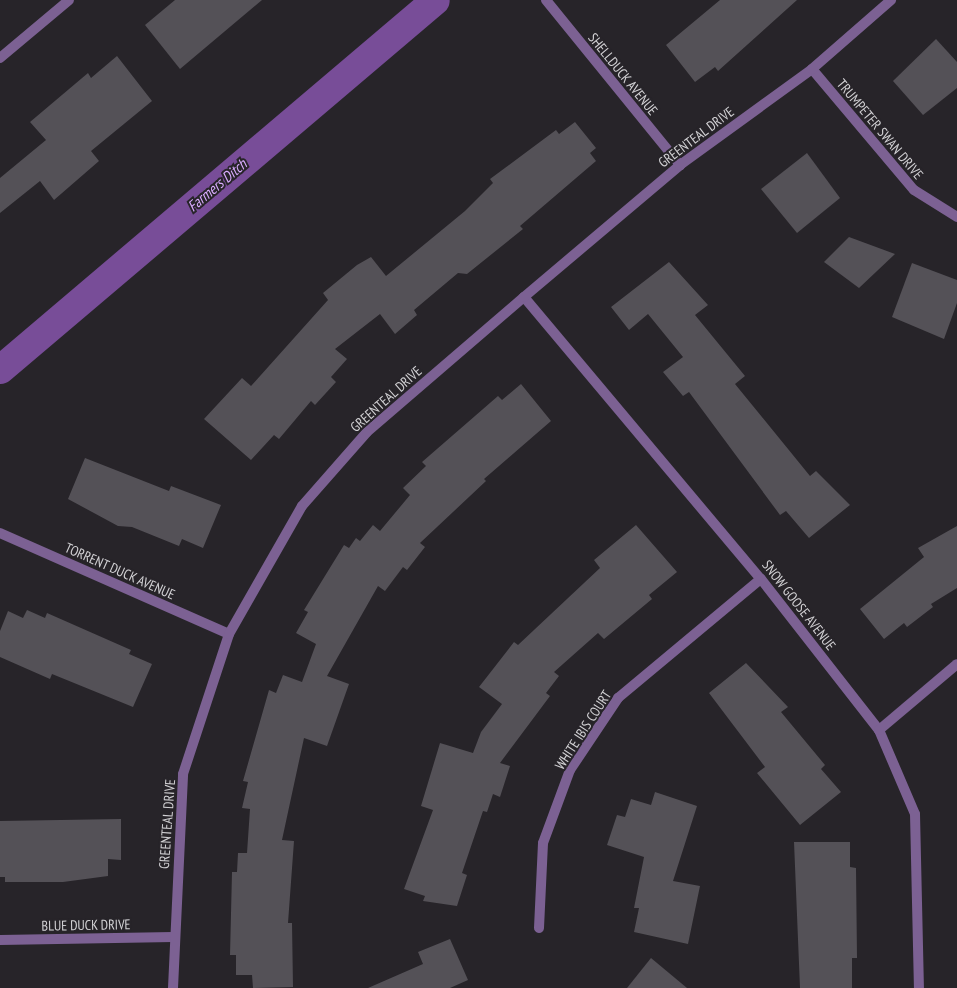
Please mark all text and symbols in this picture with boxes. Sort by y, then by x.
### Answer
street label: SHELLDUCK AVENUE [585,29,661,119]
street label: TRUMPETER SWAN DRIVE [833,76,927,182]
street label: GREENTEAL DRIVE [655,103,737,171]
water label: Farmers Ditch [184,155,250,215]
street label: GREENTEAL DRIVE [347,362,425,436]
street label: TORRENT DUCK AVENUE [62,539,178,603]
street label: SNOW GOOSE AVENUE [759,556,839,654]
street label: WHITE IBIS COURT [551,687,615,773]
street label: GREENTEAL DRIVE [155,778,179,870]
street label: BLUE DUCK DRIVE [41,916,131,934]

